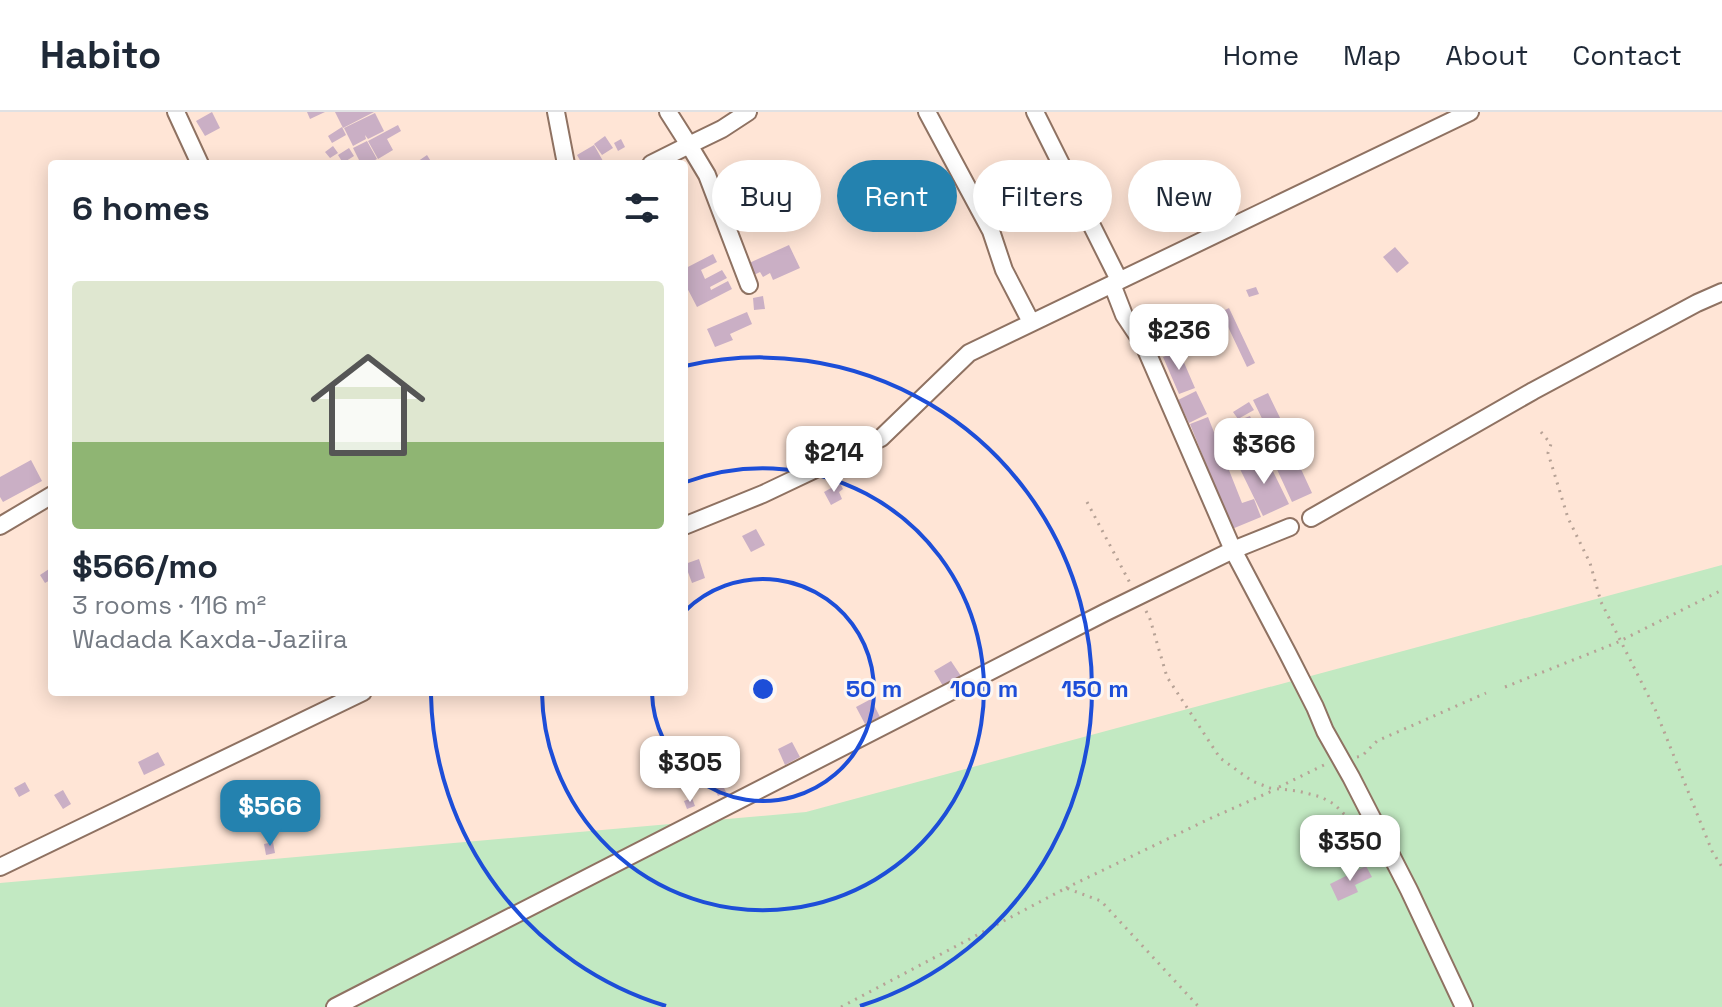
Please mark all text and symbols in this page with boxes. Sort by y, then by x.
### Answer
text: Habito [40,31,161,79]
text: Home [1223,37,1299,73]
text: Map [1343,37,1401,73]
text: About [1445,37,1528,73]
text: Contact [1572,37,1682,73]
chip: Buy [712,160,821,232]
chip: Rent [837,160,957,232]
chip: Filters [973,160,1112,232]
chip: New [1128,160,1241,232]
icon: filters [620,186,664,230]
text: 6 homes [72,187,210,230]
pin: $236 [1132,304,1226,372]
text: $236 [1147,313,1211,347]
icon: home [296,333,440,477]
pin: $366 [1217,418,1311,486]
pin: $214 [787,426,881,494]
text: $366 [1232,427,1296,461]
text: $214 [804,435,864,469]
text: $566/mo [72,545,218,588]
text: 3 rooms · 116 m² [72,588,266,622]
text: Wadada Kaxda-Jaziira [72,622,348,656]
text: 50 m [846,673,902,704]
text: 100 m [950,673,1018,704]
text: 150 m [1061,673,1129,704]
centre of rings [749,675,777,703]
pin: $305 [643,736,737,804]
text: $305 [658,745,722,779]
pin: $566 [223,780,317,848]
text: $566 [238,789,302,823]
pin: $350 [1303,815,1397,883]
text: $350 [1318,824,1382,858]

